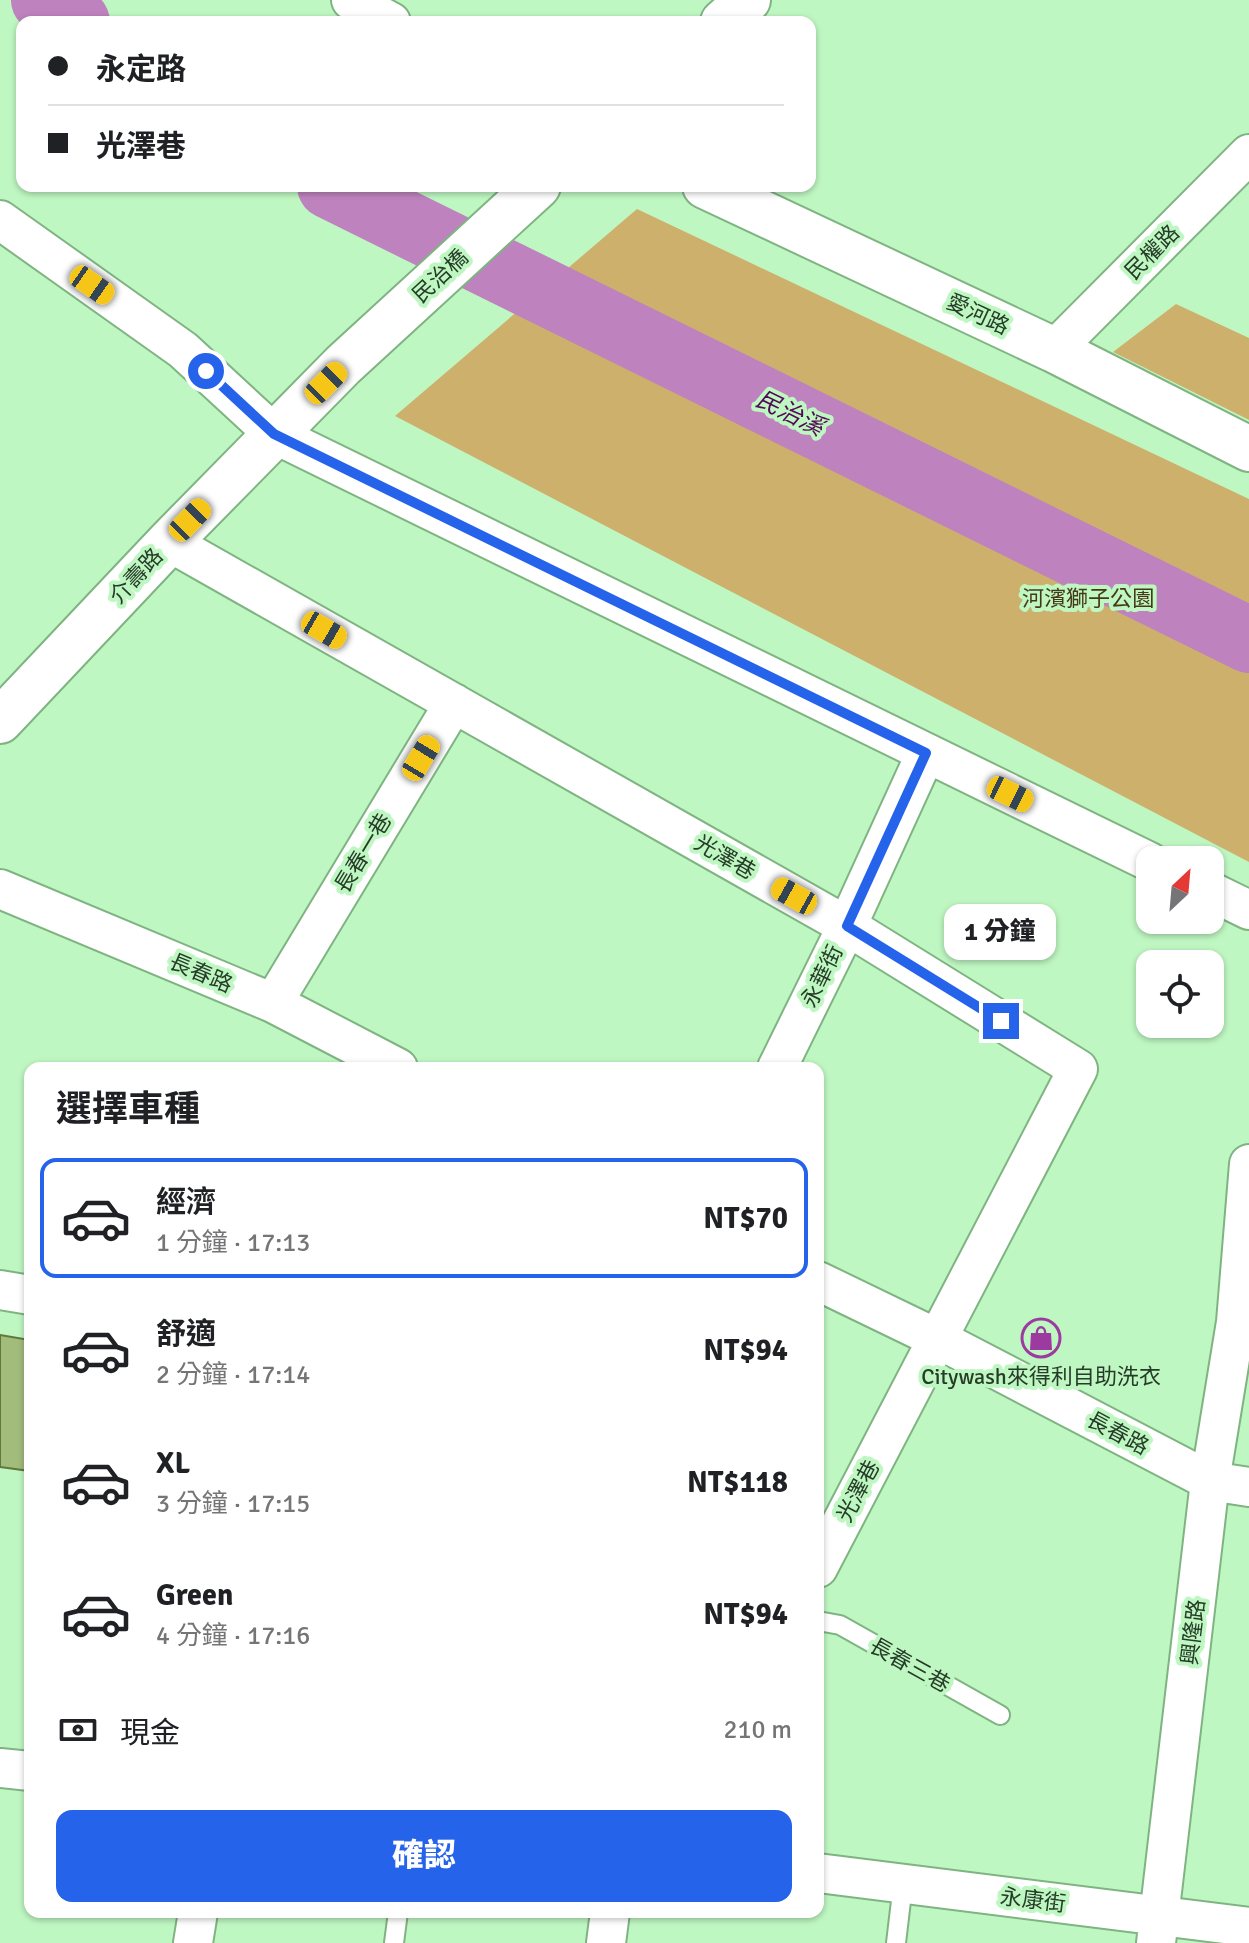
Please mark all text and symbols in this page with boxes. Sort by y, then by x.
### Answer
text: 永定路 [96,51,186,88]
text: 光澤巷 [96,128,186,165]
street label: 民權路 [1119,219,1185,285]
street label: 民治橋 [407,244,473,308]
car [65,261,119,309]
street label: 愛河路 [942,288,1014,340]
route start [188,353,224,389]
car [301,358,351,408]
water label: 民治溪 [751,384,832,444]
car [165,494,215,546]
street label: 介壽路 [104,543,168,609]
park label: 河濱獅子公園 [1022,585,1154,612]
car [297,608,351,652]
car [398,731,444,785]
car [983,773,1037,815]
street label: 長春一巷 [329,808,397,898]
street label: 光澤巷 [690,829,760,885]
north arrow [1136,846,1224,934]
map controls [1136,846,1224,1038]
car [767,874,821,918]
callout: 1 分鐘 [945,905,1057,961]
text: 1 分鐘 [964,916,1036,948]
street label: 永華街 [795,940,849,1012]
street label: 長春路 [165,948,237,998]
button: locate [1136,950,1224,1038]
route end [983,1003,1019,1039]
text: 選擇車種 [56,1087,200,1132]
icon: car [60,1182,132,1254]
text: 經濟 [156,1184,216,1221]
text: NT$70 [703,1200,788,1237]
text: 1 分鐘 · 17:13 [156,1227,310,1259]
icon: car [60,1314,132,1386]
text: 舒適 [156,1316,216,1353]
shop icon: Citywash來得利自助洗衣 [1020,1317,1062,1359]
text: NT$94 [703,1332,788,1369]
text: 2 分鐘 · 17:14 [156,1359,310,1391]
place label: Citywash來得利自助洗衣 [921,1363,1161,1390]
street label: 長春路 [1083,1406,1153,1460]
text: XL [156,1445,190,1482]
icon: car [60,1446,132,1518]
street label: 光澤巷 [831,1456,885,1526]
text: NT$118 [687,1464,788,1501]
text: 3 分鐘 · 17:15 [156,1488,310,1520]
text: Green [156,1577,233,1614]
icon: car [60,1578,132,1650]
text: NT$94 [703,1596,788,1633]
street label: 興隆路 [1176,1598,1210,1666]
text: 4 分鐘 · 17:16 [156,1620,310,1652]
street label: 長春三巷 [865,1632,955,1698]
icon: cash [56,1708,100,1752]
text: 210 m [723,1714,792,1746]
text: 現金 [120,1715,180,1752]
button: 確認 [56,1810,792,1902]
street label: 永康街 [999,1883,1067,1917]

